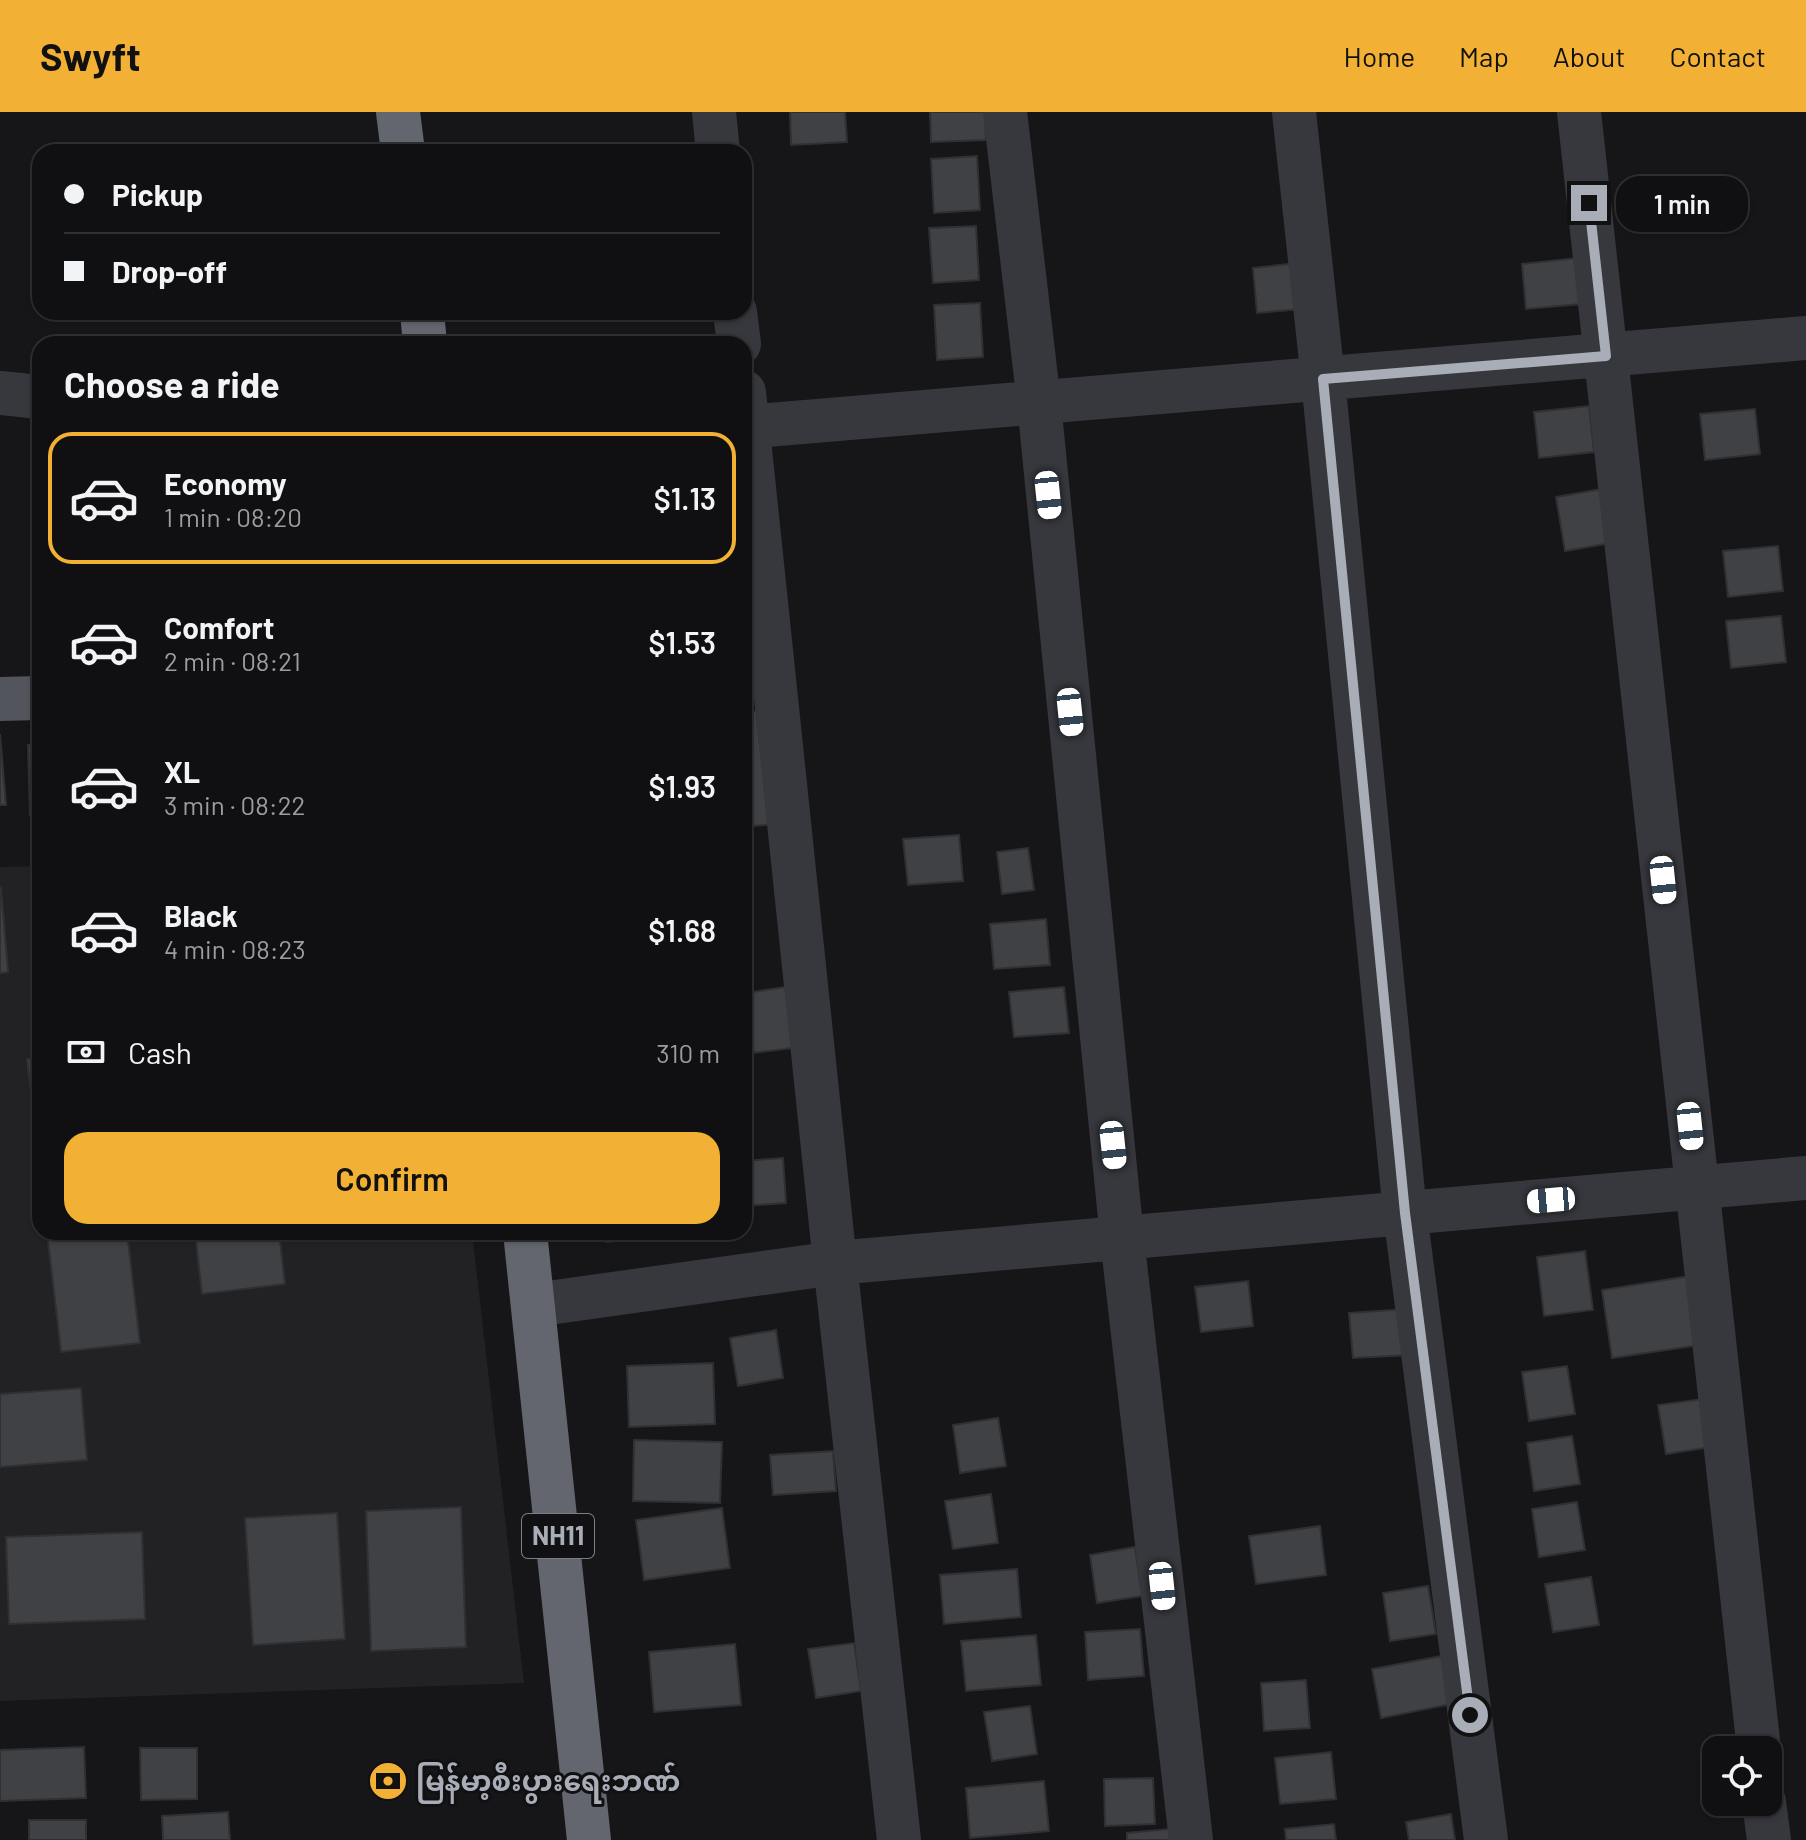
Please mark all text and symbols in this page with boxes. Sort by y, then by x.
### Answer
text: Swyft [40,33,141,79]
text: Home [1344,39,1415,73]
text: Map [1459,39,1509,73]
text: About [1553,39,1625,73]
text: Contact [1669,39,1766,73]
callout: 1 min [1617,175,1749,231]
text: Pickup [112,176,203,212]
route end [1571,185,1607,221]
text: 1 min [1654,188,1710,219]
text: Drop-off [112,253,227,289]
text: Choose a ride [64,362,280,405]
icon: car [68,462,140,534]
text: Economy [164,465,287,501]
car [1034,470,1062,520]
text: $1.13 [654,480,716,516]
text: 1 min · 08:20 [164,501,302,532]
icon: car [68,606,140,678]
text: Comfort [164,609,274,645]
text: $1.53 [648,624,716,660]
text: 2 min · 08:21 [164,645,301,676]
car [1056,687,1084,737]
icon: car [68,750,140,822]
text: XL [164,753,200,789]
text: $1.93 [648,768,716,804]
text: 3 min · 08:22 [164,789,306,820]
car [1649,855,1677,905]
icon: car [68,894,140,966]
text: Black [164,897,238,933]
text: $1.68 [648,912,716,948]
text: 4 min · 08:23 [164,933,306,964]
icon: cash [64,1030,108,1074]
text: Cash [128,1034,192,1070]
text: 310 m [656,1037,720,1068]
car [1676,1101,1704,1151]
car [1099,1120,1127,1170]
button: Confirm [64,1132,720,1224]
car [1526,1186,1576,1214]
road number: NH11 [522,1514,594,1558]
car [1148,1561,1176,1611]
route start [1452,1697,1488,1733]
map controls [1702,1736,1782,1816]
button: locate [1702,1736,1782,1816]
bank icon: မြန်မာ့စီးပွားရေးဘဏ် [367,1760,409,1802]
place label: မြန်မာ့စီးပွားရေးဘဏ် [416,1762,680,1804]

